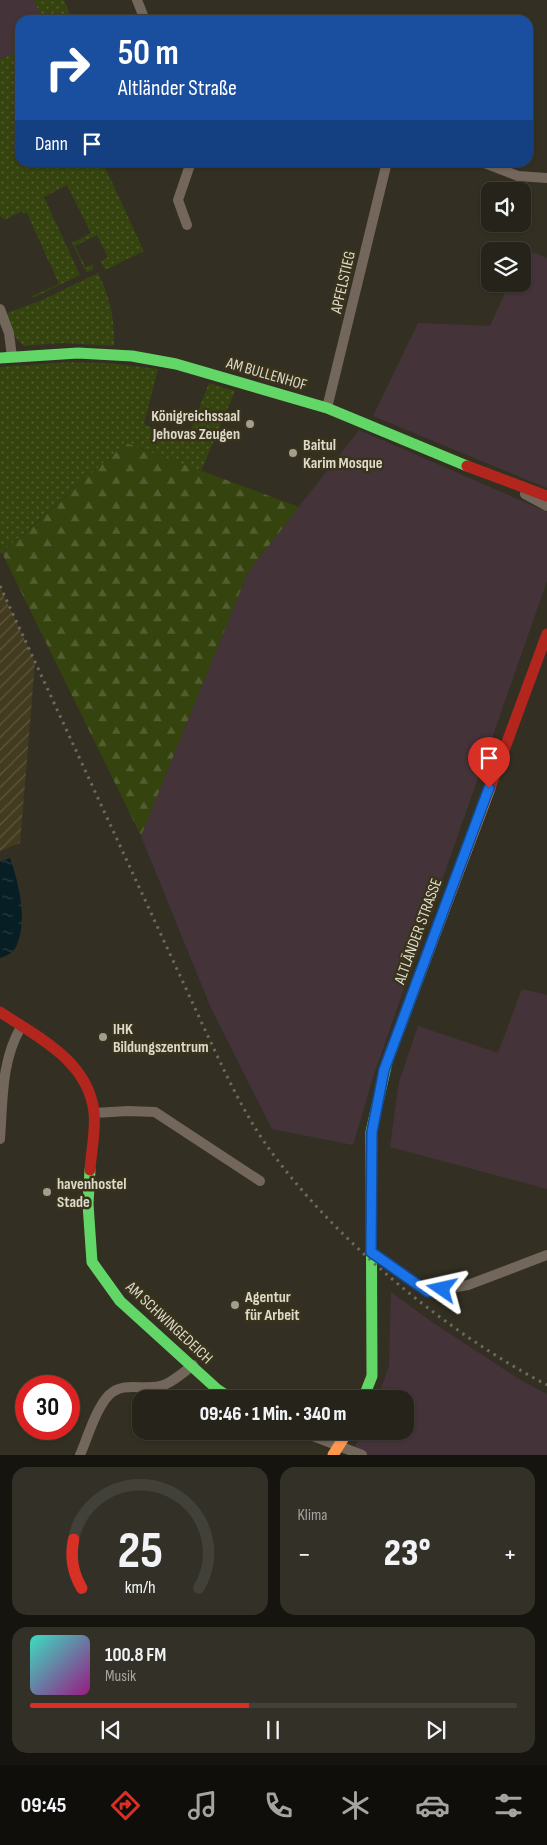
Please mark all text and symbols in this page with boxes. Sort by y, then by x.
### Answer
text: 50 m [118,32,179,75]
icon: right [35,35,100,100]
text: Altländer Straße [118,75,237,102]
icon: arrive [78,130,106,158]
text: Dann [35,133,68,156]
map controls [481,182,531,292]
button: sound [481,182,531,232]
button: layers [481,242,531,292]
street label: APFELSTIEG [327,249,360,316]
street label: AM BULLENHOF [223,354,309,395]
place label: Königreichssaal Jehovas Zeugen [151,407,240,444]
marker: Königreichssaal Jehovas Zeugen [244,418,256,430]
place label: Baitul Karim Mosque [303,436,383,473]
marker: Baitul Karim Mosque [287,447,299,459]
pin [468,737,510,788]
icon: arrive [475,744,503,772]
street label: ALTLÄNDER STRASSE [390,876,446,988]
place label: IHK Bildungszentrum [113,1020,209,1057]
marker: IHK Bildungszentrum [97,1031,109,1043]
place label: havenhostel Stade [57,1175,127,1212]
marker: havenhostel Stade [41,1186,53,1198]
position arrow [415,1262,467,1314]
street label: AM SCHWINGEDEICH [121,1277,216,1368]
place label: Agentur für Arbeit [244,1288,300,1325]
marker: Agentur für Arbeit [229,1299,241,1311]
speed limit sign: 30 [15,1375,80,1440]
text: 09:46 · 1 Min. · 340 m [200,1403,346,1426]
text: Klima [298,1506,328,1525]
text: 25 [117,1520,163,1583]
text: 23° [384,1531,431,1576]
text: − [298,1538,311,1571]
text: + [503,1538,517,1571]
text: km/h [124,1577,155,1598]
text: 100.8 FM [105,1644,166,1667]
text: Musik [105,1667,136,1686]
icon: previous [97,1716,125,1744]
icon: pause [259,1716,287,1744]
icon: next [422,1716,450,1744]
icon: directions [108,1788,143,1823]
icon: music [185,1788,220,1823]
icon: phone [261,1788,296,1823]
icon: climate [338,1788,373,1823]
icon: car [415,1788,450,1823]
icon: filters [491,1788,526,1823]
text: 09:45 [21,1792,67,1819]

